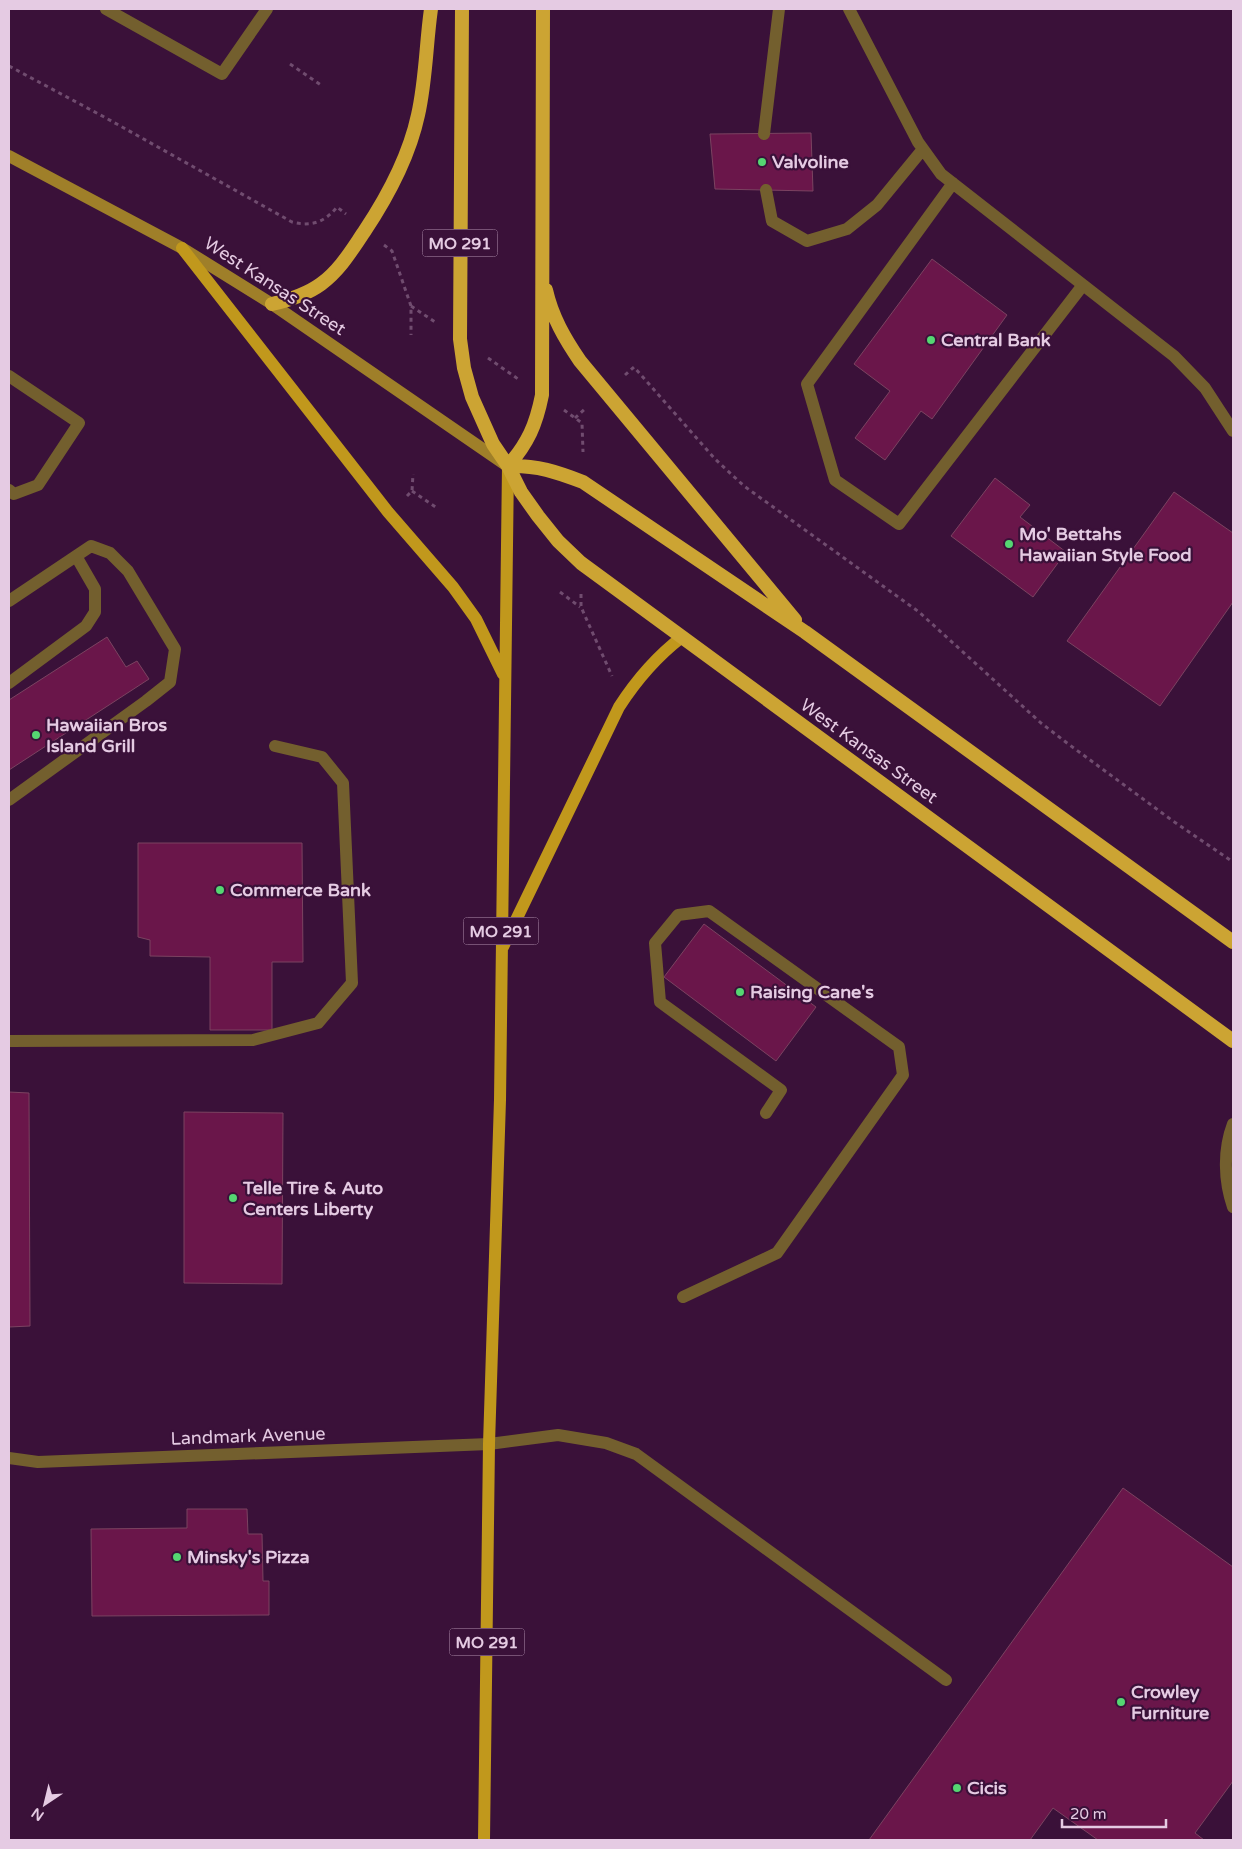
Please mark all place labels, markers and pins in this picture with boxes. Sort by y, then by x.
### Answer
place label: Valvoline [772,151,849,173]
marker: Valvoline [756,156,768,168]
place label: Central Bank [941,329,1051,351]
marker: Central Bank [925,334,937,346]
place label: Mo' Bettahs Hawaiian Style Food [1019,523,1192,566]
marker: Mo' Bettahs Hawaiian Style Food [1003,538,1015,550]
place label: Hawaiian Bros Island Grill [46,714,167,757]
marker: Hawaiian Bros Island Grill [30,729,42,741]
place label: Commerce Bank [230,879,371,901]
marker: Commerce Bank [214,884,226,896]
place label: Raising Cane's [750,981,874,1003]
marker: Raising Cane's [734,986,746,998]
place label: Telle Tire & Auto Centers Liberty [242,1177,383,1220]
marker: Telle Tire & Auto Centers Liberty [227,1192,239,1204]
place label: Minsky's Pizza [187,1546,310,1568]
marker: Minsky's Pizza [171,1551,183,1563]
place label: Crowley Furniture [1131,1681,1209,1724]
marker: Crowley Furniture [1115,1696,1127,1708]
place label: Cicis [967,1777,1007,1799]
marker: Cicis [951,1782,963,1794]

